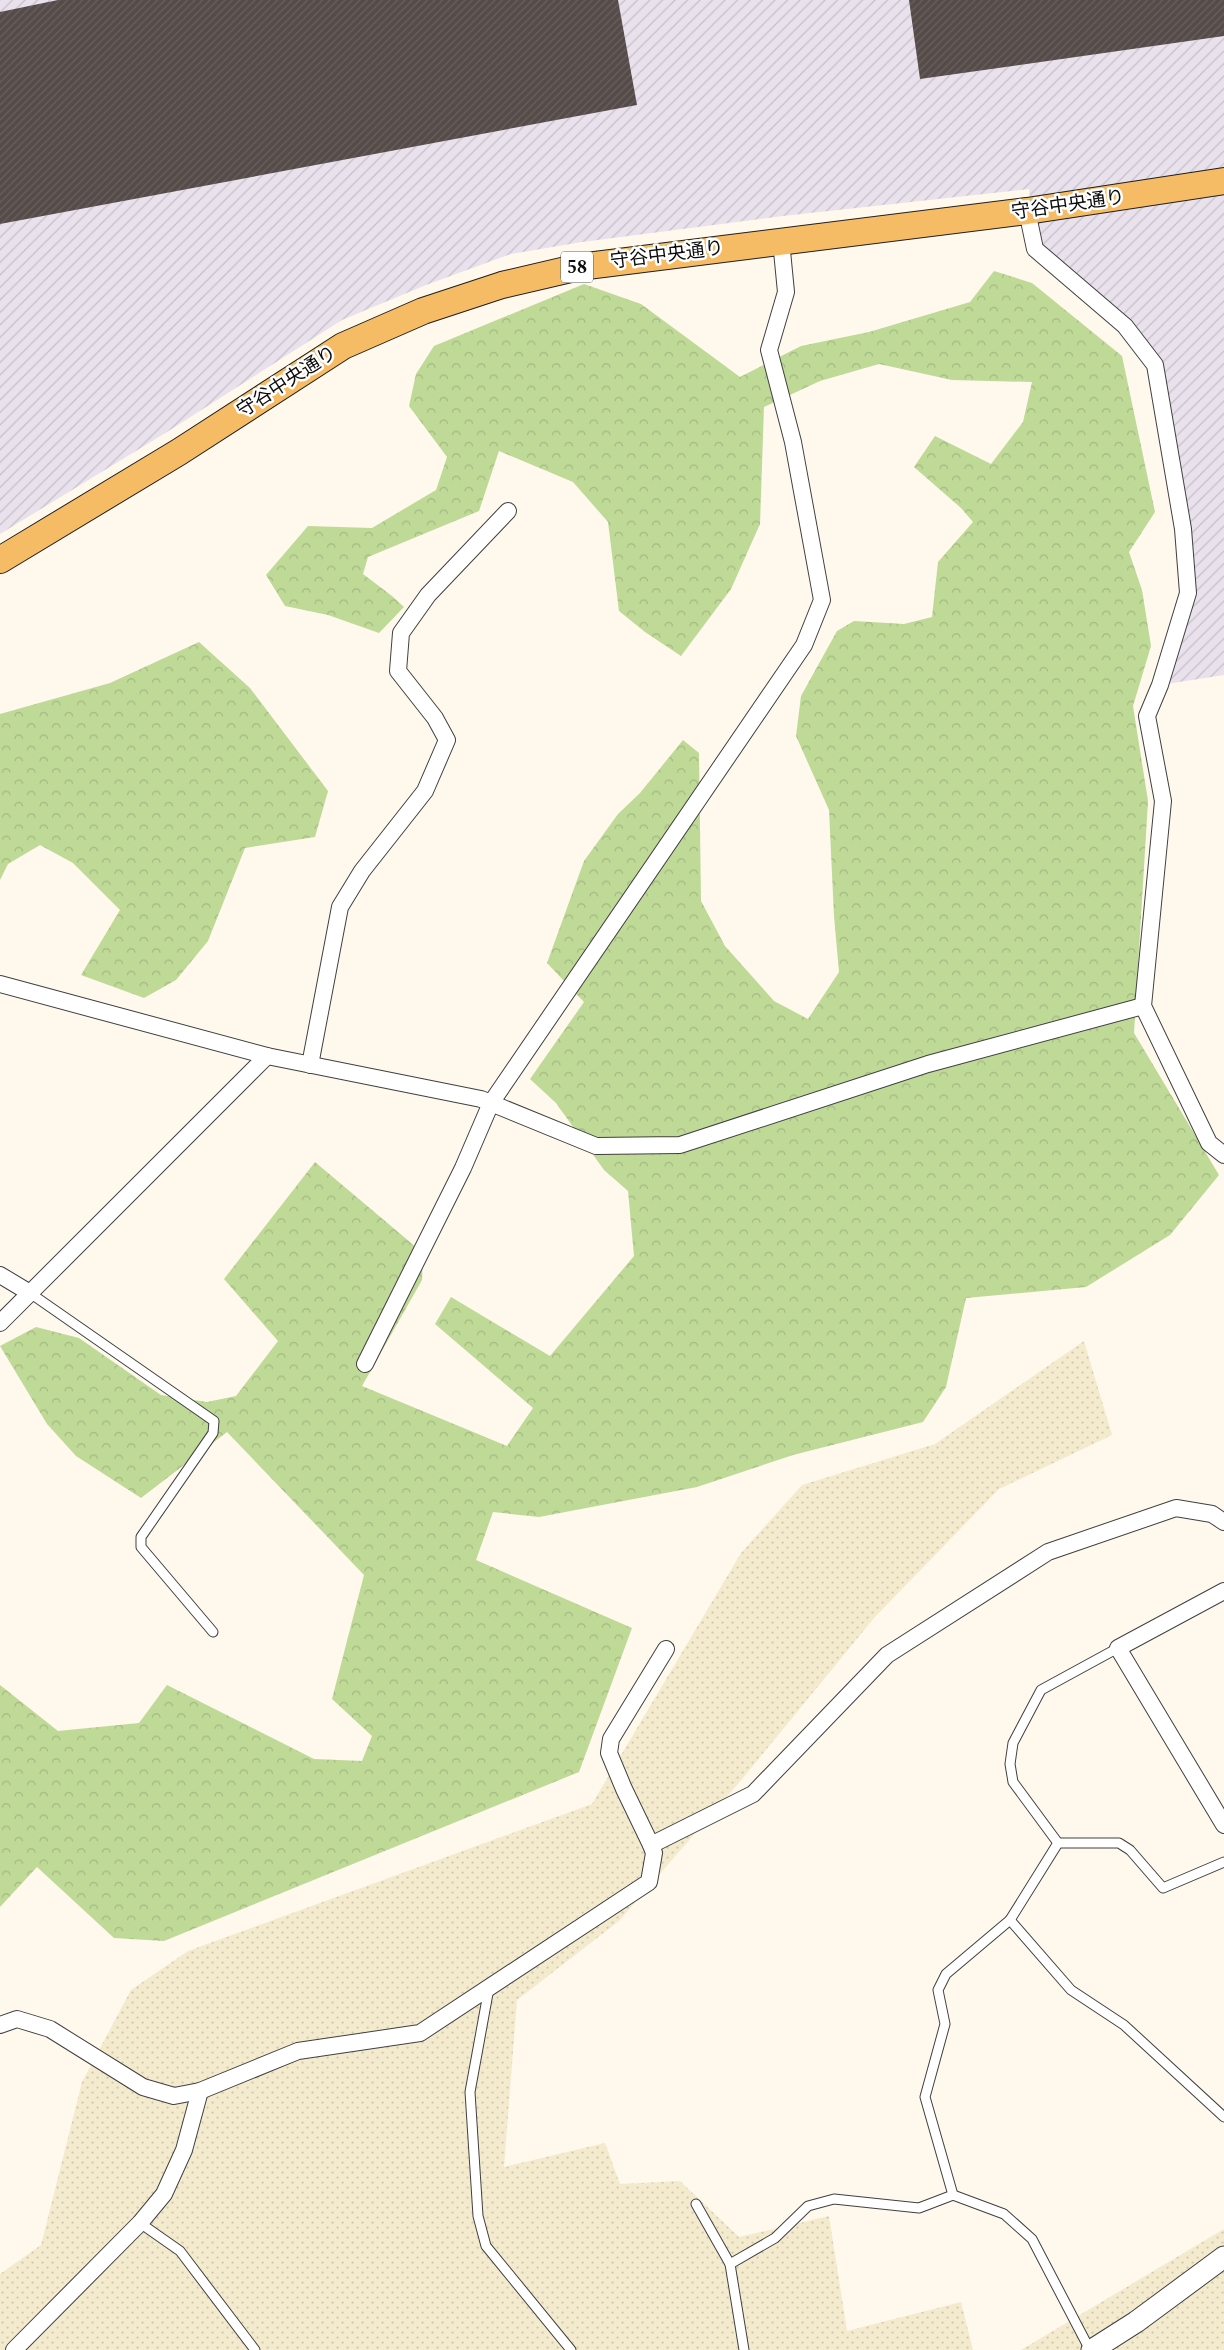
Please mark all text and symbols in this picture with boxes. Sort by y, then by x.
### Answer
street label: 守谷中央通り [1010,183,1126,227]
street label: 守谷中央通り [609,234,725,276]
road number: 58 [561,252,593,282]
street label: 守谷中央通り [231,339,343,425]

